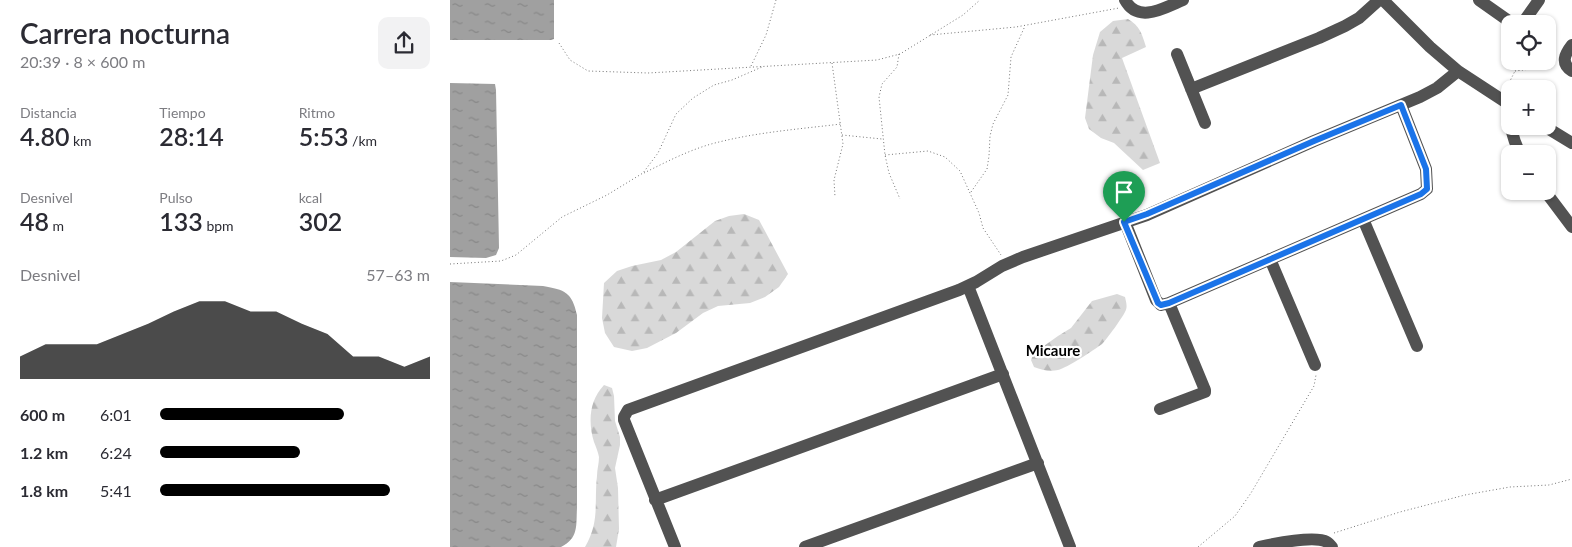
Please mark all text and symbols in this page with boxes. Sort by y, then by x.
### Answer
map controls [1501,15,1556,200]
button: locate [1501,15,1556,70]
text: Carrera nocturna [20,16,230,50]
button: share [378,17,430,69]
text: 20:39 · 8 × 600 m [20,52,145,71]
button: + [1501,80,1556,135]
text: Distancia [20,104,77,121]
text: Tiempo [159,104,206,121]
text: Ritmo [299,104,335,121]
text: 4.80 [20,121,69,151]
text: 28:14 [159,121,224,151]
text: 5:53 [299,121,349,151]
text: km [69,132,92,149]
text: /km [349,132,377,149]
button: − [1501,145,1556,200]
pin [1103,171,1145,222]
icon: arrive [1110,178,1138,206]
text: Desnivel [20,189,73,206]
text: Pulso [159,189,193,206]
text: kcal [299,189,322,206]
text: 48 [20,206,49,236]
text: 133 [159,206,203,236]
text: 302 [299,206,342,236]
text: m [49,217,64,234]
text: bpm [203,217,234,234]
text: Desnivel [20,265,80,284]
text: 57–63 m [366,265,430,284]
district label: Micaure [1026,341,1080,359]
text: 600 m [20,405,65,424]
text: 6:01 [100,405,132,424]
text: 1.2 km [20,443,68,462]
text: 6:24 [100,443,132,462]
text: 1.8 km [20,481,68,500]
text: 5:41 [100,481,132,500]

